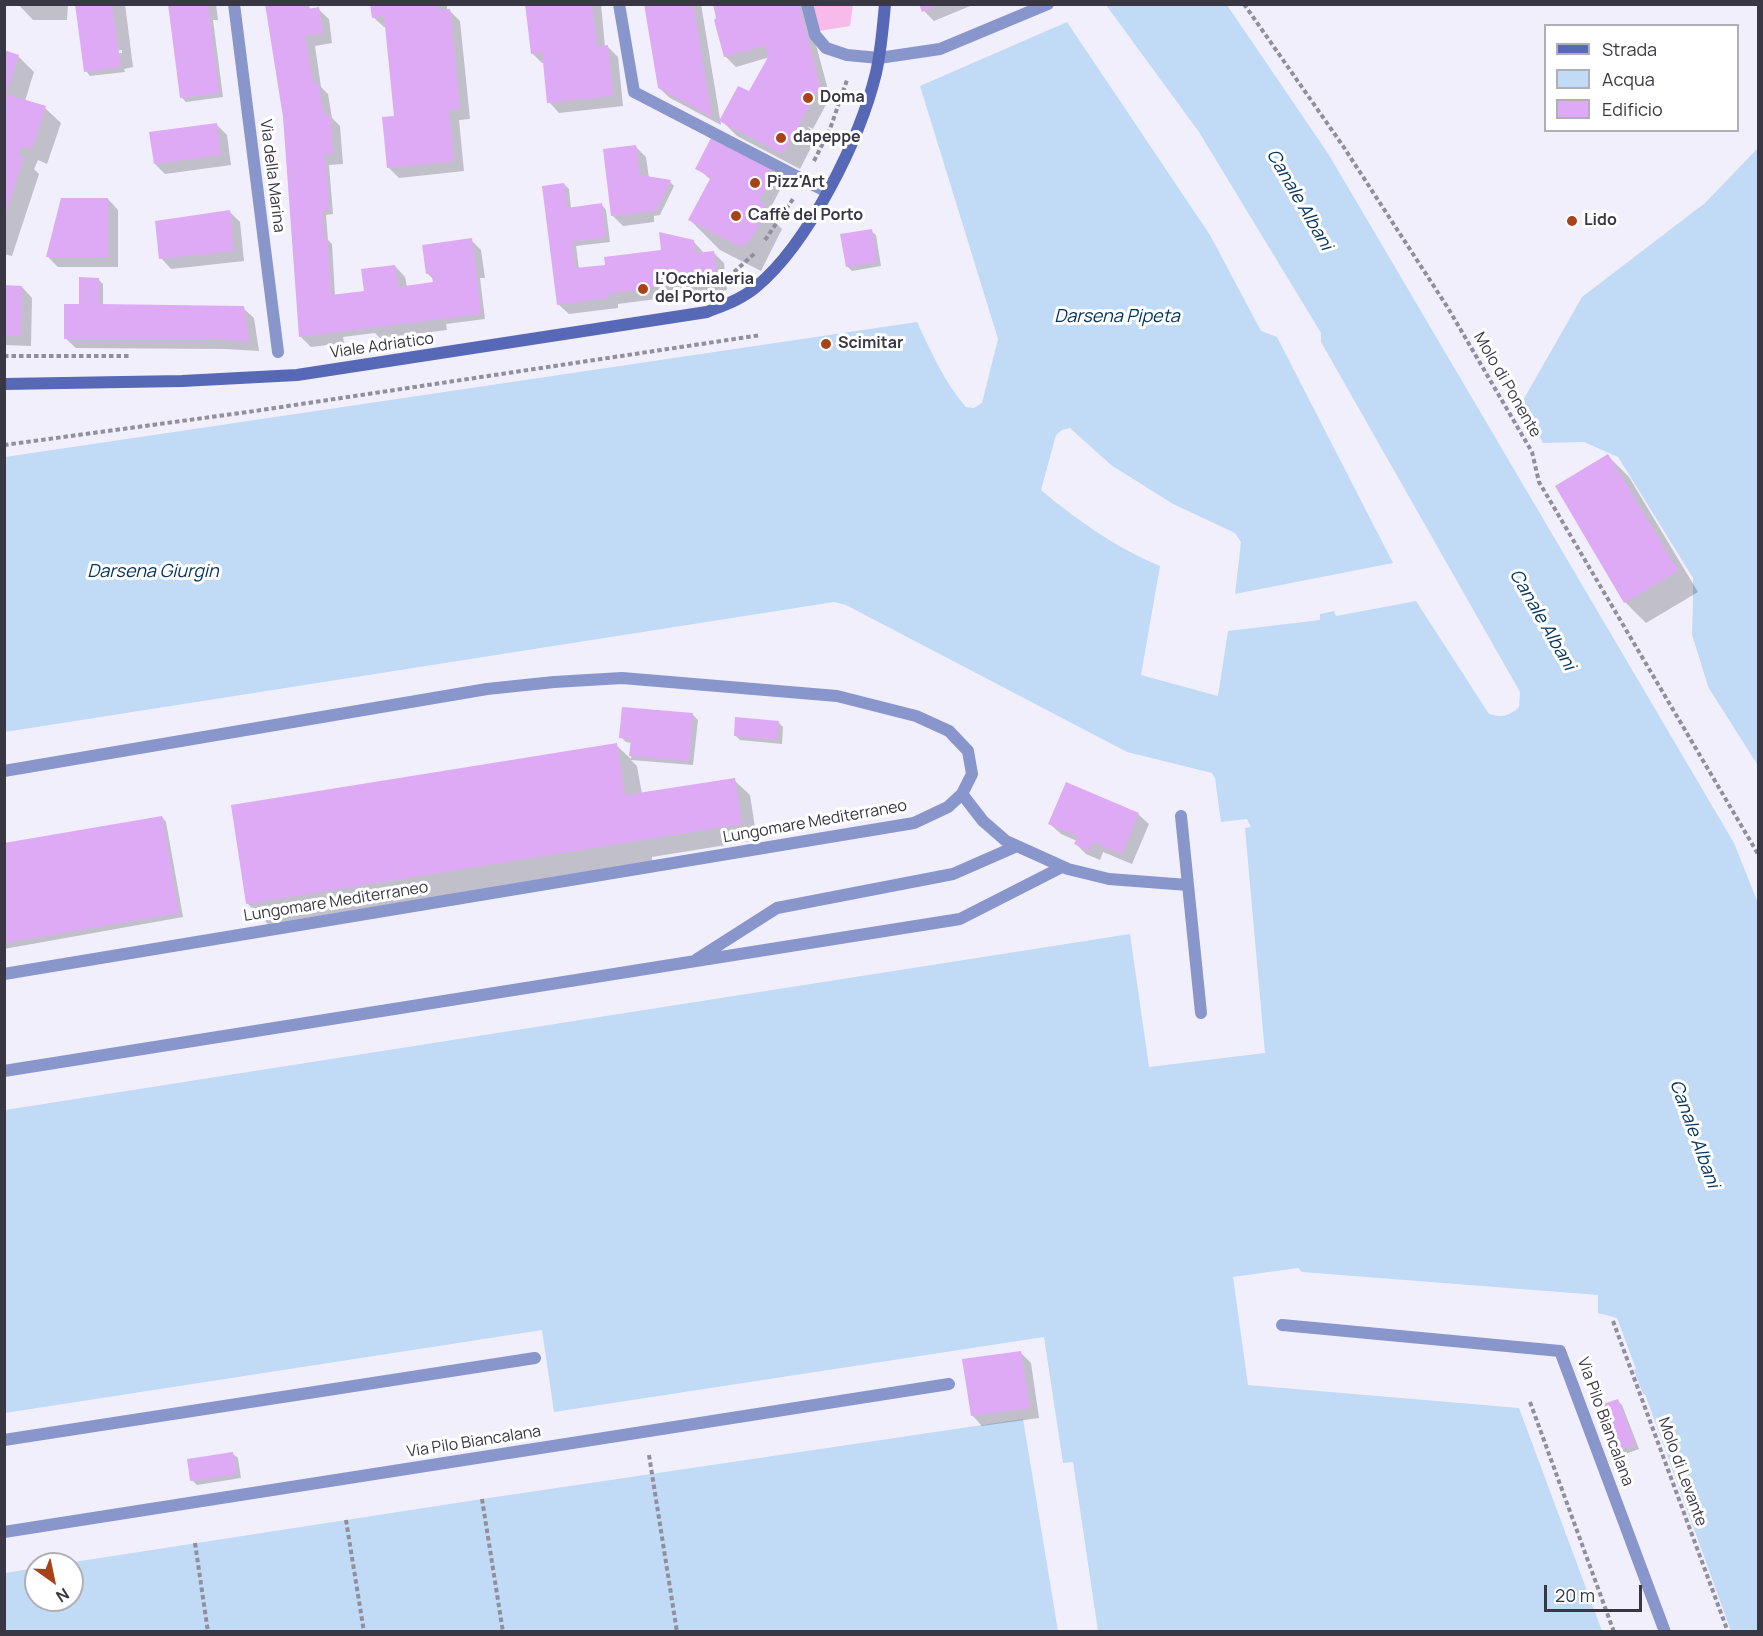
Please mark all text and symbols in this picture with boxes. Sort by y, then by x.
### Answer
legend [1544,24,1739,132]
text: Strada [1602,37,1657,61]
text: Acqua [1602,67,1655,91]
place label: Doma [820,88,865,108]
marker: Doma [801,91,815,105]
text: Edificio [1602,97,1663,121]
street label: Via della Marina [256,118,288,234]
place label: dapeppe [793,128,861,148]
marker: dapeppe [774,131,788,145]
water label: Canale Albani [1261,146,1337,254]
place label: Pizz'Art [767,173,825,193]
marker: Pizz'Art [748,176,762,190]
place label: Caffè del Porto [748,206,863,226]
marker: Caffè del Porto [729,209,743,223]
place label: Lido [1584,211,1617,231]
marker: Lido [1565,214,1579,228]
place label: L'Occhialeria del Porto [655,270,754,308]
marker: L'Occhialeria del Porto [636,282,650,296]
water label: Darsena Pipeta [1054,306,1180,328]
street label: Viale Adriatico [329,329,435,363]
street label: Molo di Ponente [1469,329,1545,441]
place label: Scimitar [838,334,903,354]
marker: Scimitar [819,337,833,351]
water label: Darsena Giurgin [87,561,219,583]
water label: Canale Albani [1504,566,1580,674]
street label: Lungomare Mediterraneo [721,796,909,848]
street label: Lungomare Mediterraneo [242,878,430,926]
water label: Canale Albani [1665,1077,1723,1191]
street label: Via Pilo Biancalana [1573,1355,1637,1489]
street label: Molo di Levante [1653,1415,1711,1529]
street label: Via Pilo Biancalana [406,1422,542,1462]
north arrow [24,1552,84,1612]
scale bar [1547,1573,1644,1611]
text: N [52,1583,74,1608]
text: 20 m [1555,1583,1595,1607]

